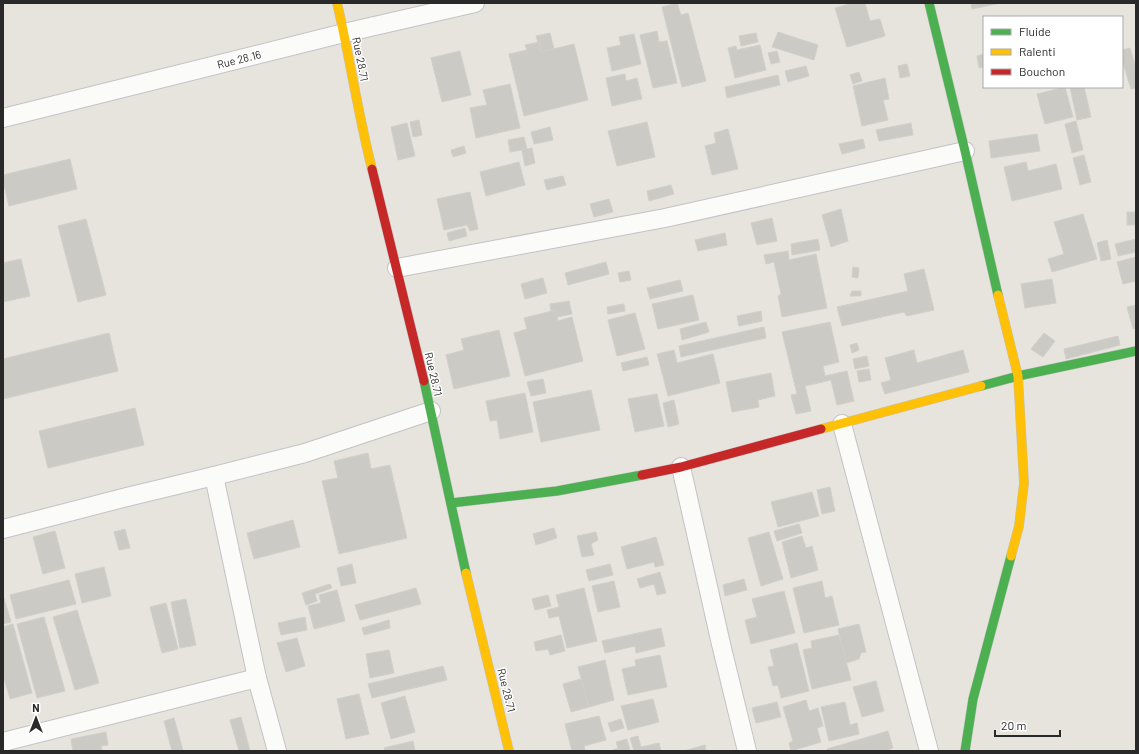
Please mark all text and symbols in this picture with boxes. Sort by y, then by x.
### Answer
legend [983,16,1123,88]
text: Fluide [1019,24,1051,38]
street label: Rue 28.71 [350,36,372,82]
text: Ralenti [1019,44,1056,58]
street label: Rue 28.16 [216,47,263,71]
text: Bouchon [1019,64,1065,78]
street label: Rue 28.71 [423,351,445,397]
street label: Rue 28.71 [495,667,519,713]
north arrow [16,698,56,738]
text: N [32,701,40,714]
scale bar [995,712,1060,738]
text: 20 m [1001,718,1027,732]

